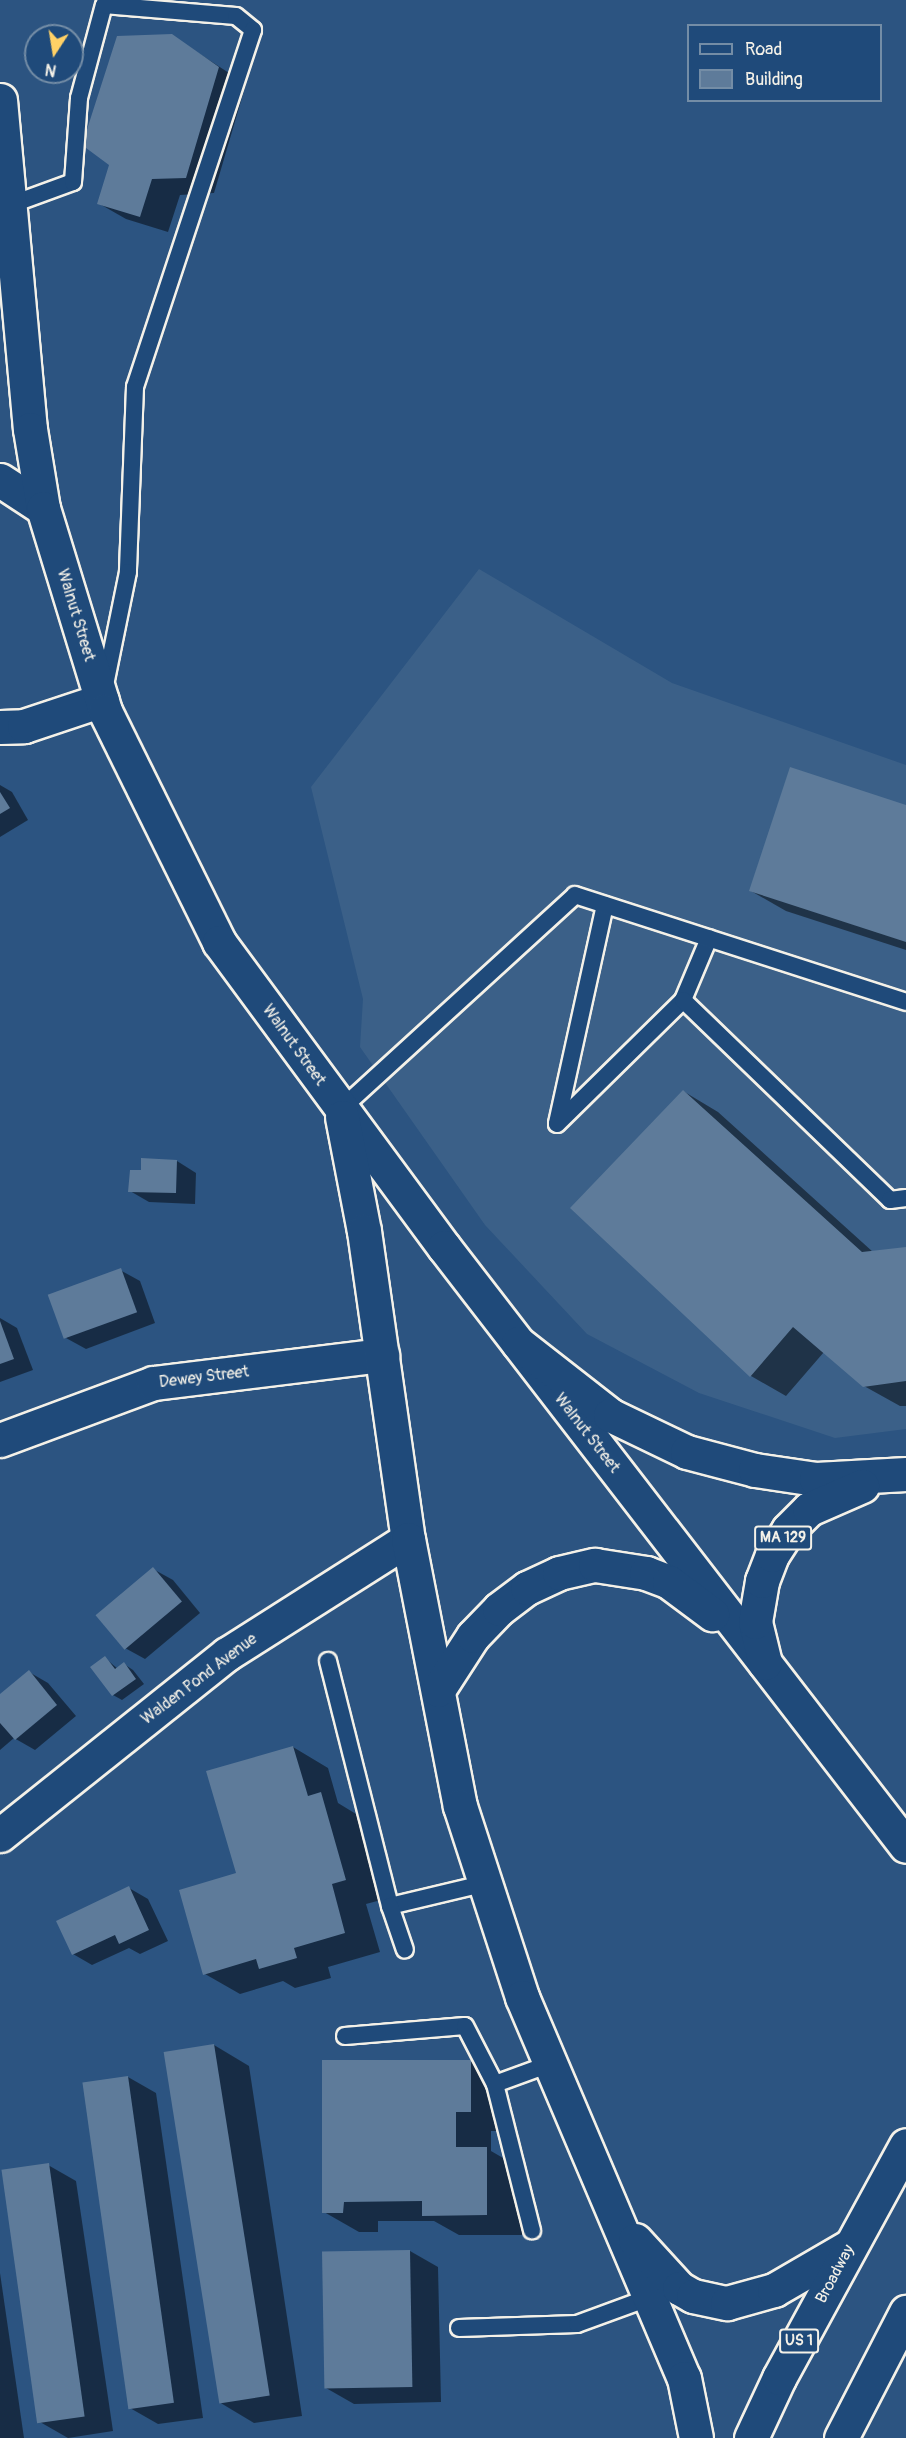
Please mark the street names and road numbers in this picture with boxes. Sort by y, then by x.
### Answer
street label: Walnut Street [53,567,99,663]
street label: Walnut Street [258,1001,330,1089]
street label: Dewey Street [158,1362,250,1392]
street label: Walnut Street [550,1390,624,1476]
road number: MA 129 [753,1526,813,1550]
street label: Walden Pond Avenue [137,1629,261,1729]
street label: Broadway [812,2242,858,2306]
road number: US 1 [778,2329,820,2353]

